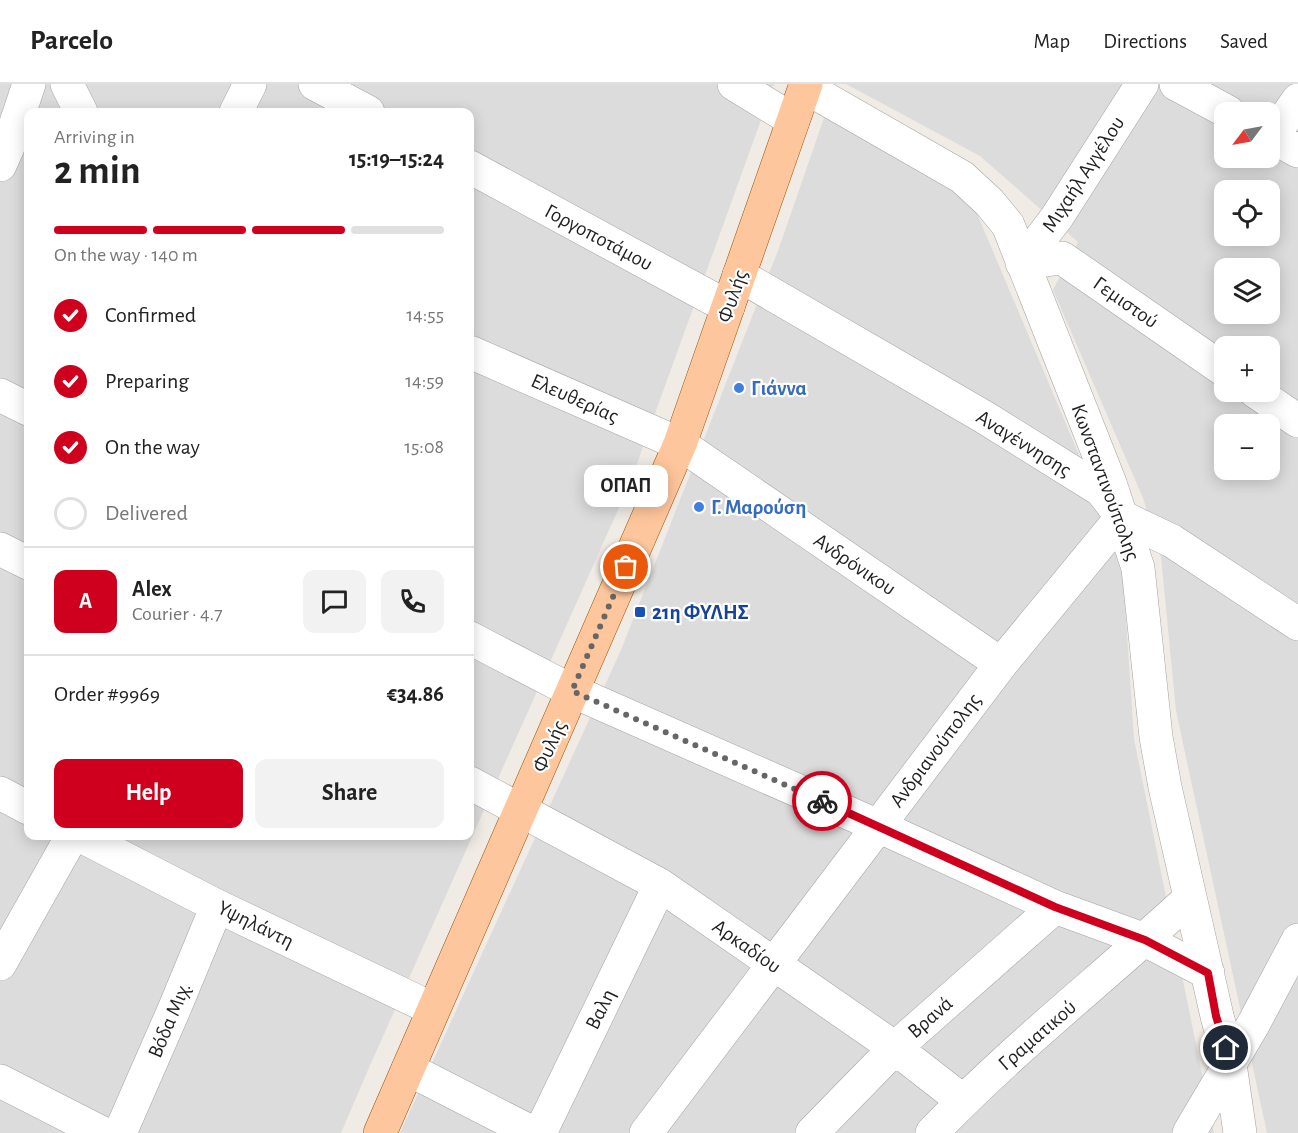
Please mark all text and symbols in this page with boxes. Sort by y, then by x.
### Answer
text: Parcelo [30,27,113,55]
text: Map [1034,31,1070,52]
text: Directions [1103,31,1187,52]
text: Saved [1220,31,1268,52]
north arrow [1214,102,1280,168]
map controls [1214,102,1280,480]
street label: Μιχαήλ Αγγέλου [1038,113,1128,236]
text: Arriving in [54,127,135,147]
text: 15:19–15:24 [349,148,444,170]
text: 2 min [54,152,141,191]
button: locate [1214,180,1280,246]
street label: Γοργοποτάμου [541,200,656,275]
text: On the way · 140 m [54,245,198,265]
button: layers [1214,258,1280,324]
street label: Φυλής [714,267,751,325]
street label: Γεμιστού [1089,273,1162,332]
icon: check [54,299,87,332]
text: Confirmed [105,304,196,326]
text: 14:55 [406,305,444,325]
button: + [1214,336,1280,402]
icon: check [54,365,87,398]
text: Preparing [105,370,189,392]
street label: Ελευθερίας [528,370,622,427]
text: 14:59 [405,371,444,391]
place label: Γιάννα [751,378,807,399]
marker: Γιάννα [732,381,746,395]
street label: Κωνσταντινούπολης [1067,401,1144,563]
street label: Αναγέννησης [973,406,1075,481]
button: − [1214,414,1280,480]
icon: check [54,431,87,464]
text: On the way [105,436,200,458]
text: 15:08 [404,437,444,457]
callout: ΟΠΑΠ [584,465,668,507]
text: ΟΠΑΠ [600,476,652,496]
place label: Γ. Μαρούση [711,497,806,518]
marker: Γ. Μαρούση [692,500,706,514]
text: Delivered [105,502,188,524]
street label: Ανδρόνικου [810,529,899,599]
pin [600,541,651,592]
icon: bag [609,550,642,583]
button: chat [303,570,366,633]
button: phone [381,570,444,633]
text: Alex [132,578,172,600]
text: A [79,590,92,612]
place label: 21η ΦΥΛΗΣ [652,602,749,623]
text: Courier · 4.7 [132,604,223,624]
marker: 21η ΦΥΛΗΣ [633,605,647,619]
text: Order #9969 [54,683,160,705]
text: €34.86 [387,683,444,705]
street label: Ανδριανούπολης [886,690,985,811]
street label: Φυλής [529,717,570,775]
button: Help [54,759,243,828]
button: Share [255,759,444,828]
courier [792,771,852,831]
icon: bike [806,785,839,818]
street label: Υψηλάντη [214,897,297,952]
street label: Αρκαδίου [709,915,785,977]
street label: Βόδα Μιχ. [144,979,195,1061]
street label: Βαλη [582,986,619,1033]
street label: Βρανά [904,992,957,1042]
street label: Γραματικού [994,996,1080,1075]
pin [1200,1022,1251,1073]
icon: home [1209,1031,1242,1064]

